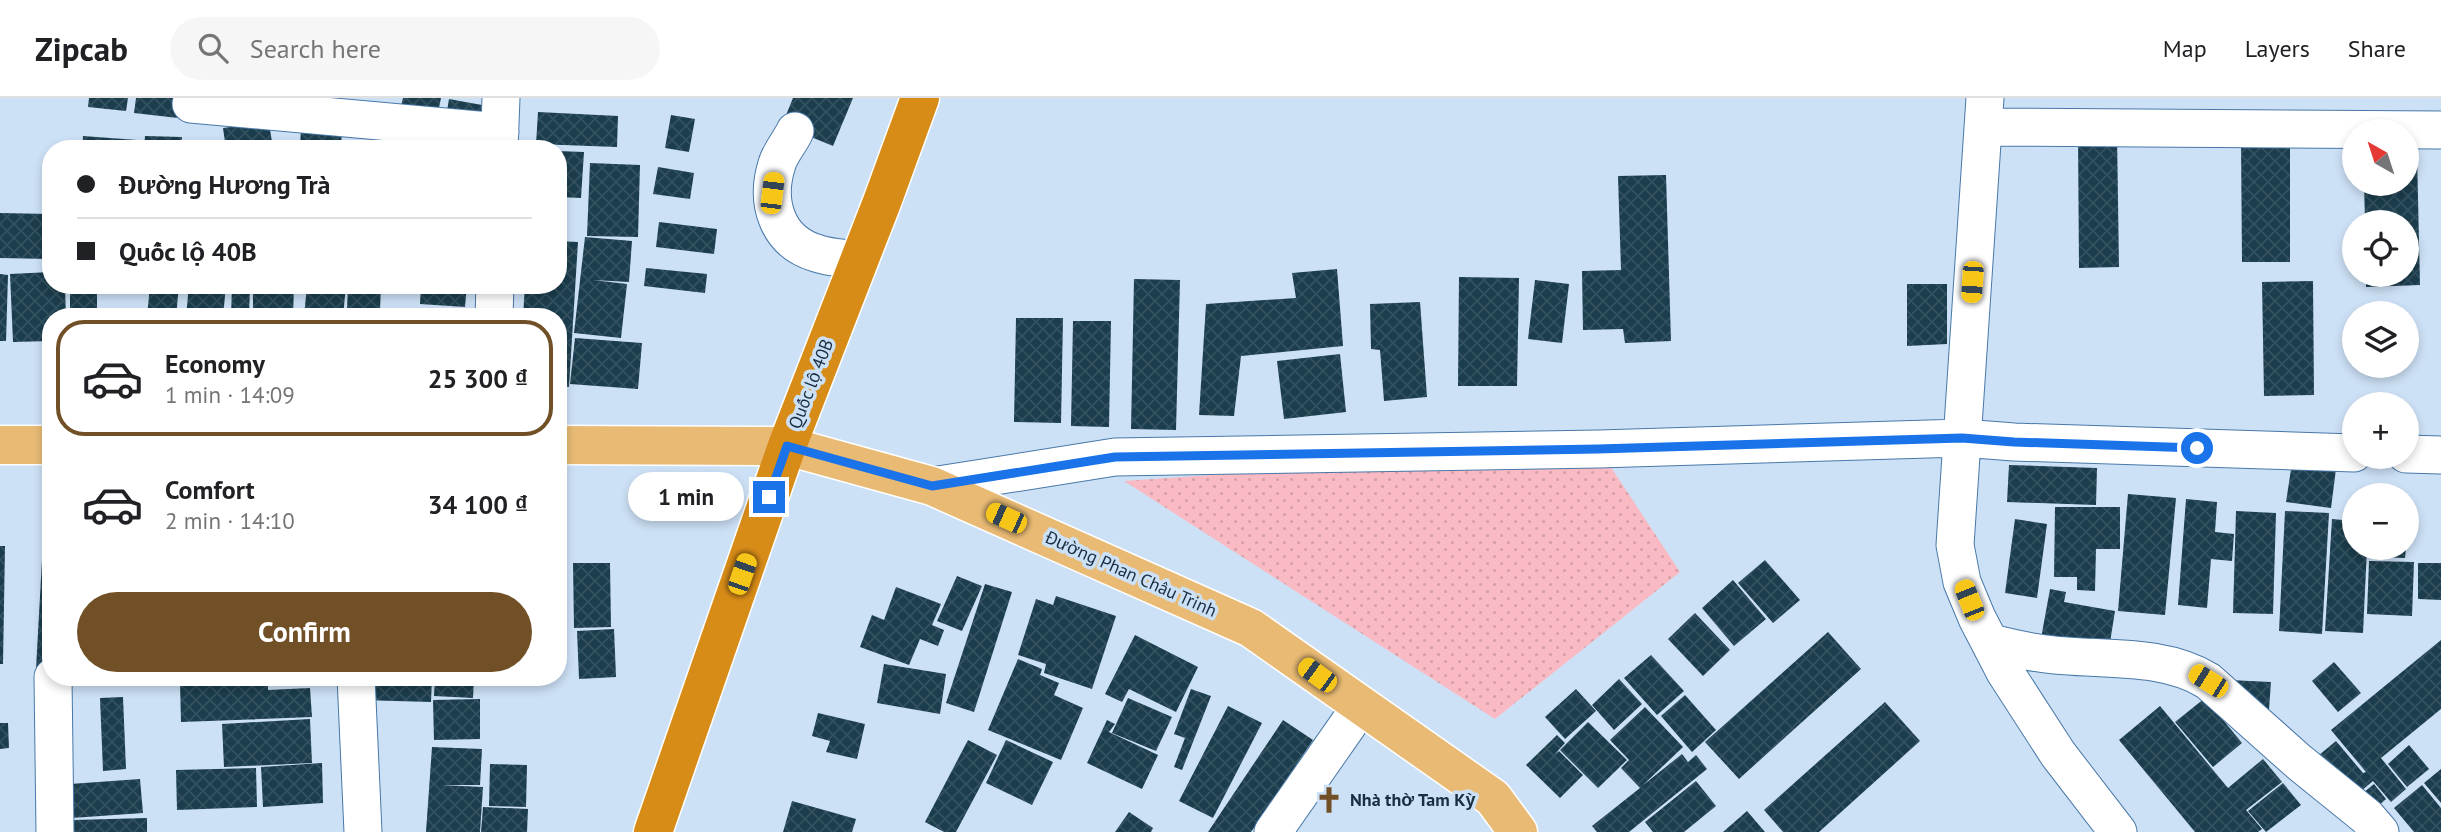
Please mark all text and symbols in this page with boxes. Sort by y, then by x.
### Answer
search box [170,17,660,80]
text: Zipcab [35,27,128,70]
icon: search [194,29,232,67]
text: Search here [250,32,381,65]
text: Map [2163,33,2207,64]
text: Layers [2245,33,2310,64]
text: Share [2348,33,2406,64]
north arrow [2342,119,2418,196]
map controls [2342,119,2419,560]
text: Đường Hương Trà [119,168,330,201]
car [760,171,785,215]
button: locate [2342,210,2419,287]
text: Quốc lộ 40B [119,235,257,268]
car [1961,260,1984,304]
button: layers [2342,301,2419,378]
street label: Quốc lộ 40B [783,336,838,432]
icon: car [81,347,144,410]
text: Economy [165,347,265,380]
text: 25 300 ₫ [428,362,528,395]
text: 1 min · 14:09 [165,380,295,409]
button: + [2342,392,2419,469]
route start [2181,432,2213,464]
callout: 1 min [629,472,744,522]
icon: car [81,473,144,536]
text: Comfort [165,473,255,506]
route end [753,481,785,513]
text: 1 min [658,482,714,511]
button: − [2342,483,2419,560]
text: 34 100 ₫ [428,488,528,521]
car [983,500,1030,536]
text: 2 min · 14:10 [165,506,295,535]
street label: Đường Phan Châu Trinh [1041,525,1220,622]
car [726,551,759,597]
car [1952,577,1987,623]
button: Confirm [77,592,532,672]
car [1294,654,1341,696]
car [2185,661,2232,701]
church icon: Nhà thờ Tam Kỳ [1314,785,1344,815]
place label: Nhà thờ Tam Kỳ [1350,788,1475,811]

